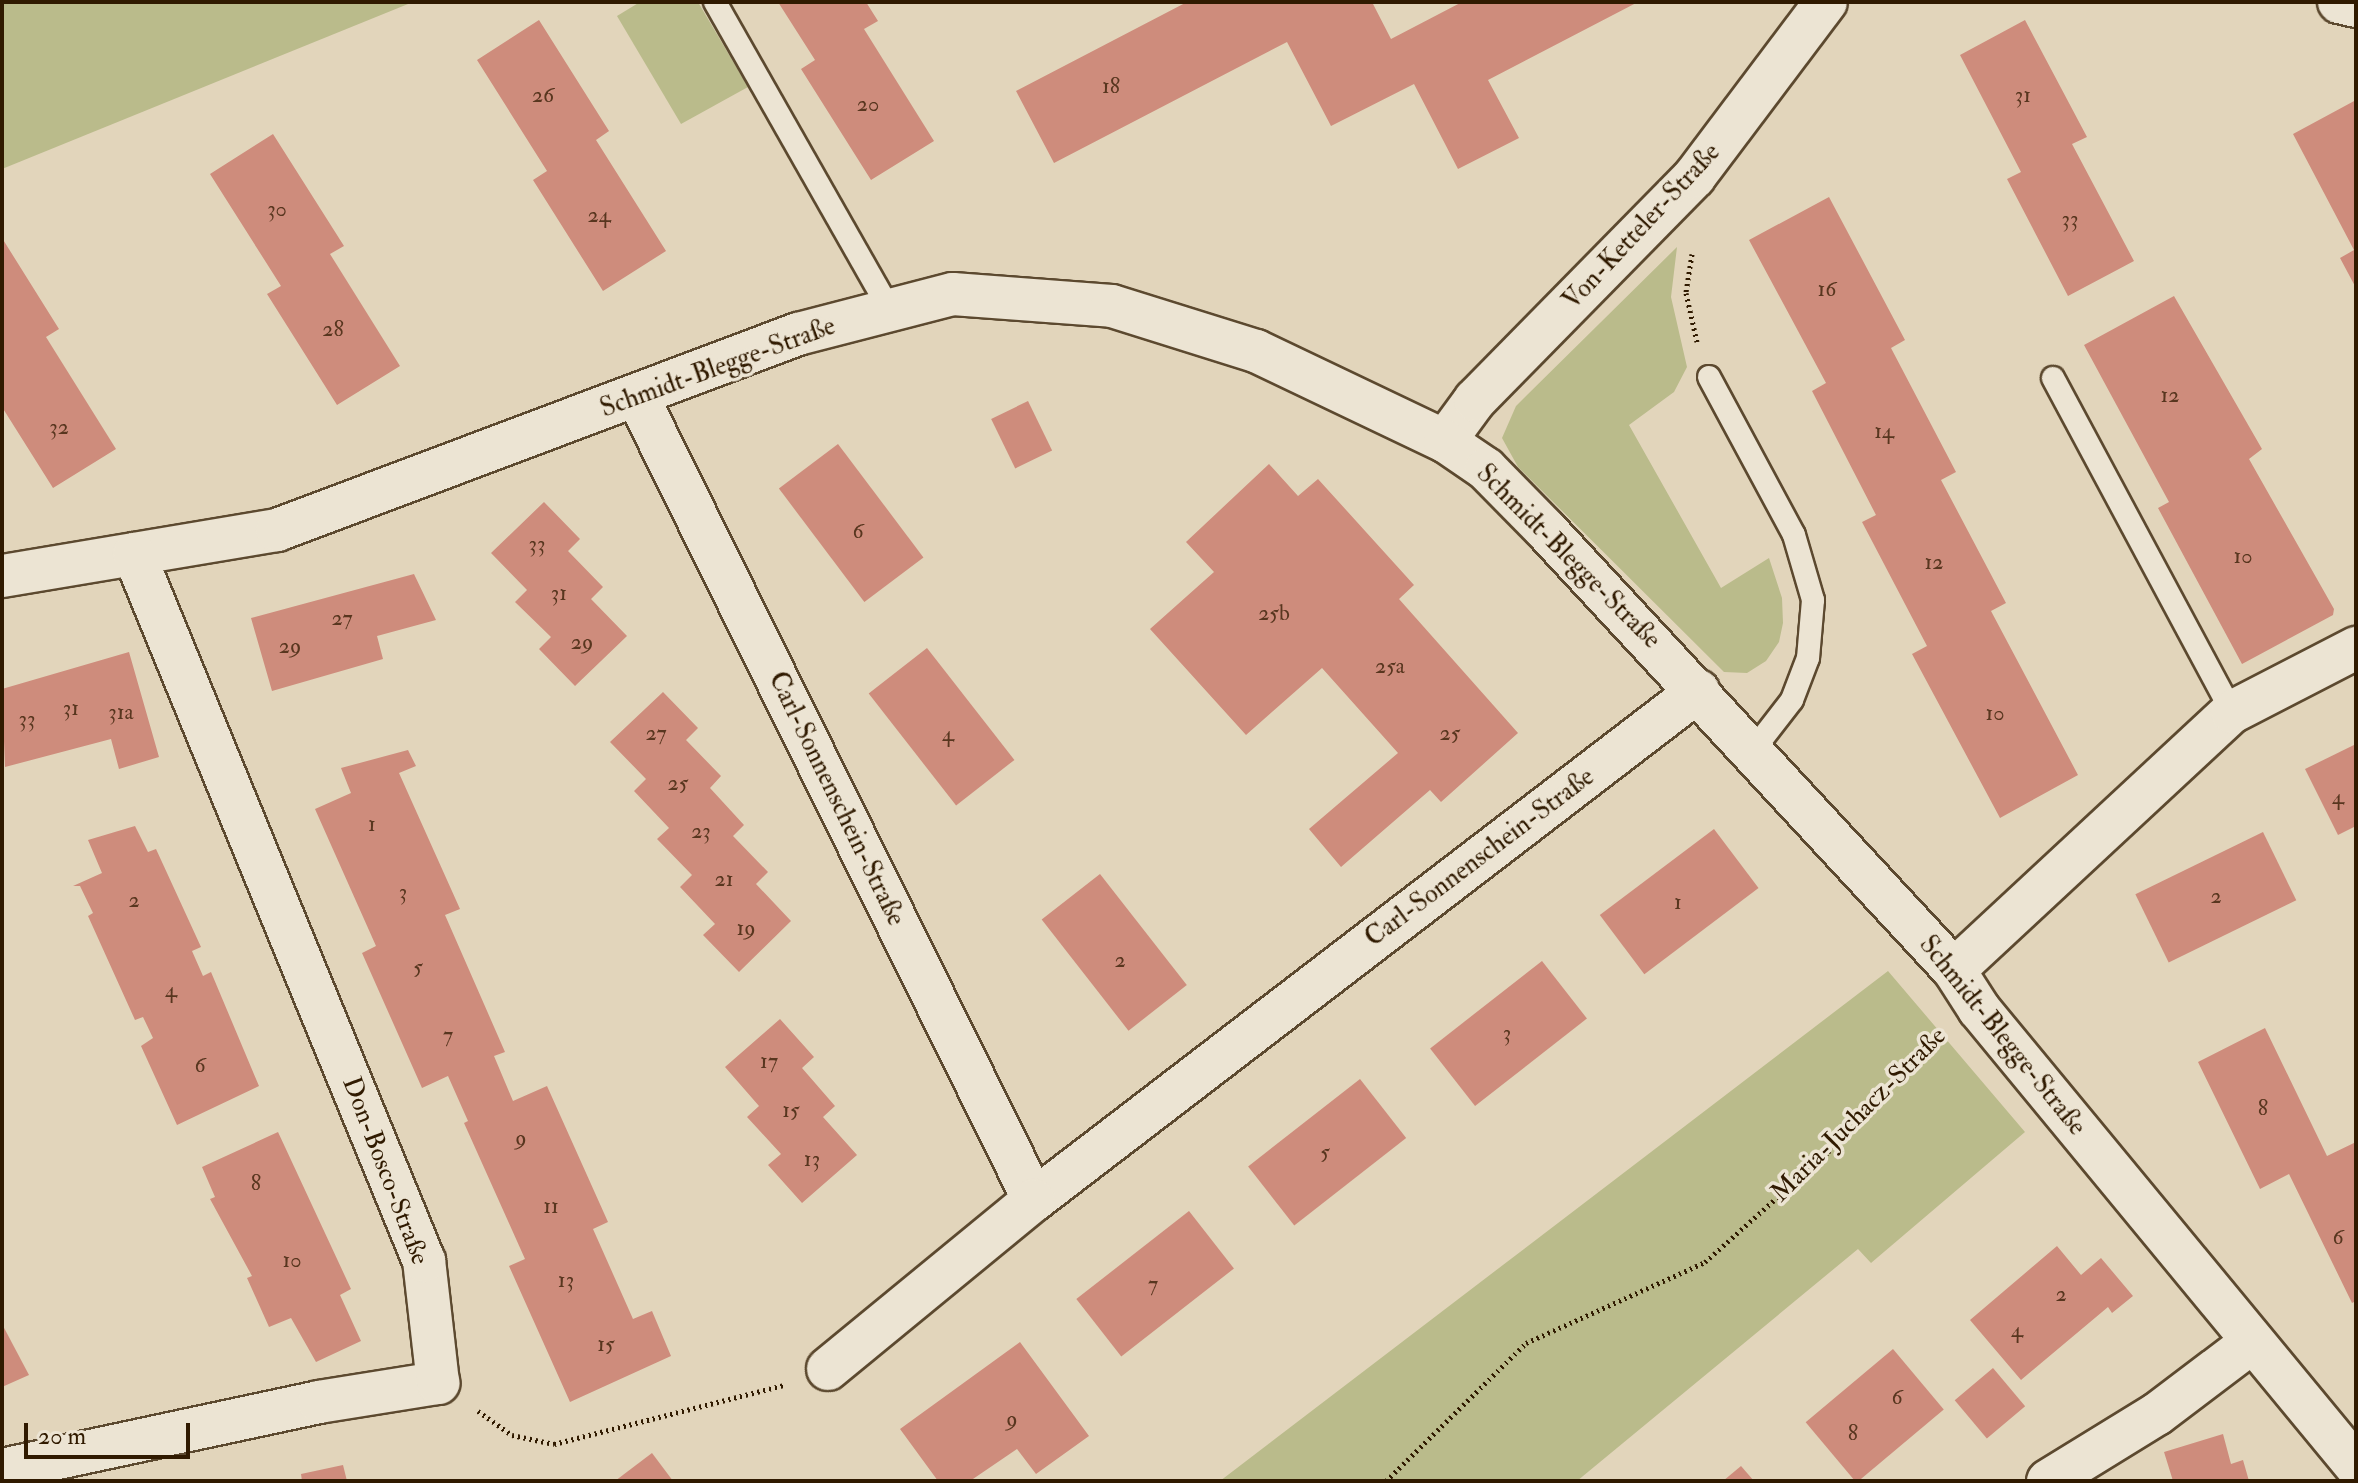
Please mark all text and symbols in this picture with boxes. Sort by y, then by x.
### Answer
house number: 18 [1102,74,1120,100]
house number: 26 [532,83,554,109]
house number: 31 [2015,83,2031,109]
house number: 20 [857,92,879,118]
street label: Von-Ketteler-Straße [1557,137,1727,317]
house number: 30 [267,197,287,223]
house number: 24 [587,203,611,229]
house number: 33 [2062,207,2078,233]
house number: 16 [1818,277,1836,303]
street label: Schmidt-Blegge-Straße [596,311,840,425]
house number: 28 [322,317,344,343]
house number: 12 [2160,383,2180,409]
house number: 32 [49,415,69,441]
house number: 14 [1874,419,1894,445]
street label: Schmidt-Blegge-Straße [1469,458,1667,656]
house number: 6 [852,519,864,545]
house number: 33 [529,532,545,558]
house number: 10 [2233,544,2253,570]
house number: 12 [1924,550,1944,576]
house number: 31 [551,581,567,607]
house number: 25b [1258,601,1290,627]
house number: 27 [331,606,353,632]
house number: 29 [571,630,593,656]
house number: 29 [279,634,301,660]
house number: 25a [1375,654,1405,680]
street label: Carl-Sonnenschein-Straße [761,667,911,931]
house number: 31 [63,696,79,722]
house number: 31a [108,700,134,726]
house number: 10 [1985,701,2005,727]
house number: 33 [19,707,35,733]
house number: 27 [645,721,667,747]
house number: 25 [1440,721,1460,747]
house number: 4 [942,722,954,748]
street label: Carl-Sonnenschein-Straße [1359,762,1601,954]
house number: 25 [668,771,688,797]
house number: 4 [2332,785,2344,811]
house number: 1 [368,812,376,838]
house number: 23 [691,819,711,845]
house number: 21 [714,867,734,893]
house number: 3 [399,880,407,906]
house number: 2 [2210,884,2222,910]
house number: 2 [128,888,140,914]
house number: 1 [1674,890,1682,916]
house number: 19 [736,916,756,942]
street label: Schmidt-Blegge-Straße [1912,930,2092,1142]
house number: 2 [1114,948,1126,974]
house number: 5 [413,955,423,981]
house number: 4 [165,978,177,1004]
house number: 3 [1503,1021,1511,1047]
street label: Maria-Juchacz-Straße [1765,1021,1953,1209]
house number: 7 [443,1023,453,1049]
house number: 17 [760,1049,778,1075]
house number: 6 [194,1053,206,1079]
street label: Don-Bosco-Straße [335,1073,435,1269]
house number: 8 [2258,1096,2268,1122]
house number: 15 [782,1098,800,1124]
house number: 9 [515,1126,527,1152]
house number: 5 [1320,1140,1330,1166]
house number: 13 [804,1147,820,1173]
house number: 8 [251,1171,261,1197]
house number: 11 [543,1194,559,1220]
house number: 6 [2332,1225,2344,1251]
house number: 10 [282,1248,302,1274]
house number: 13 [558,1268,574,1294]
house number: 7 [1148,1272,1158,1298]
house number: 2 [2055,1282,2067,1308]
house number: 4 [2011,1318,2023,1344]
house number: 15 [597,1332,615,1358]
house number: 6 [1891,1385,1903,1411]
scale bar [28,1407,194,1457]
house number: 9 [1006,1407,1018,1433]
text: 20 m [38,1421,86,1452]
house number: 8 [1848,1421,1858,1447]

